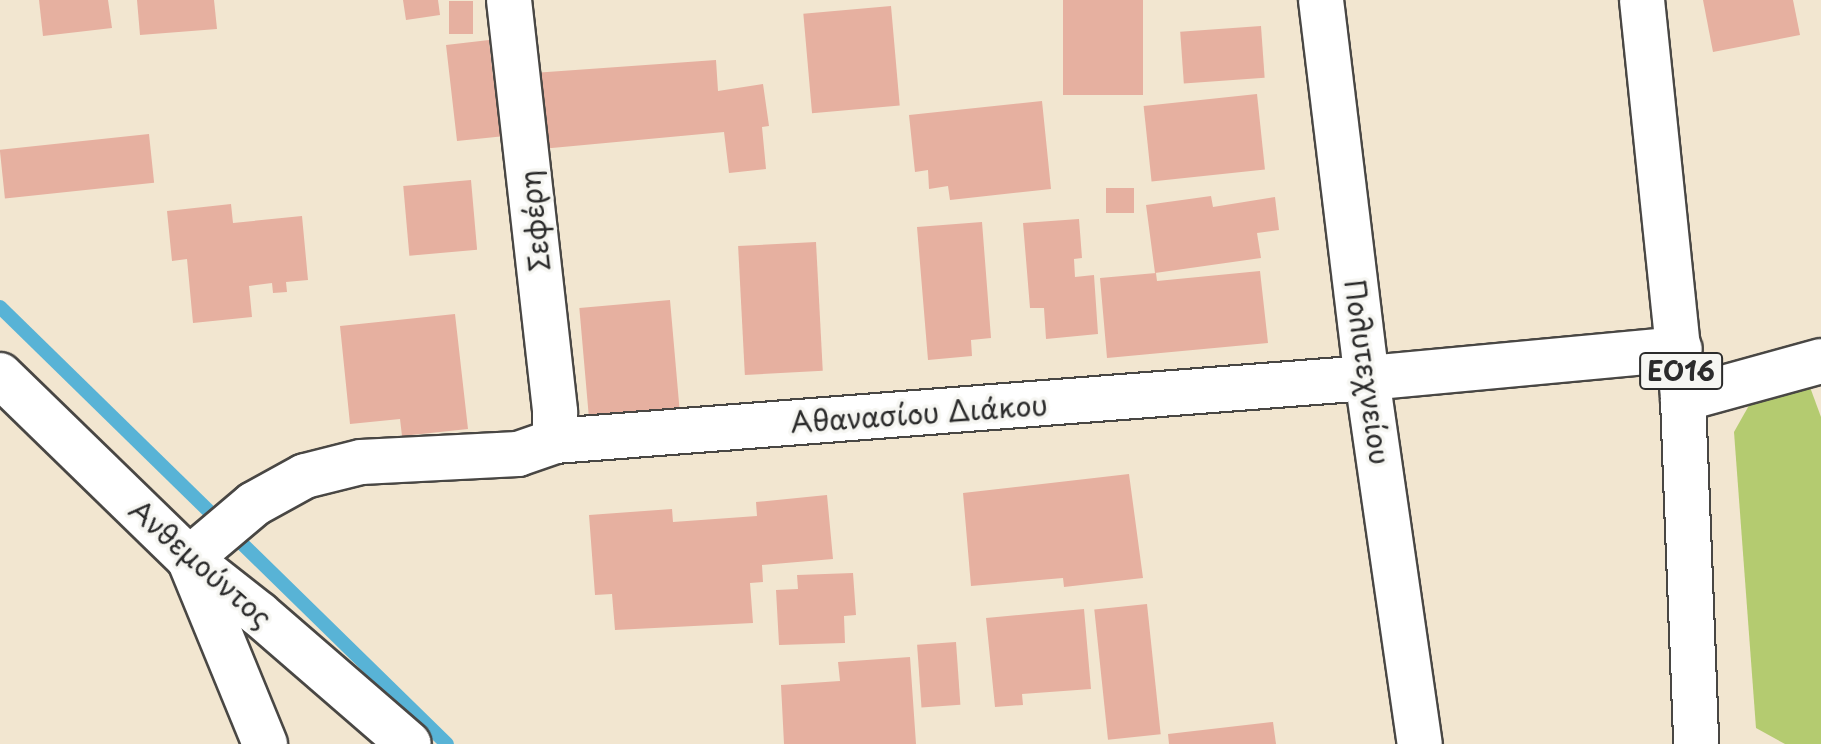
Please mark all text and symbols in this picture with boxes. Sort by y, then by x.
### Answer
street label: Σεφέρη [512,169,556,273]
street label: Πολυτεχνείου [1338,277,1398,467]
road number: ΕΟ16 [1639,349,1723,393]
street label: Αθανασίου Διάκου [790,387,1048,439]
street label: Ανθεμούντος [123,492,279,634]

